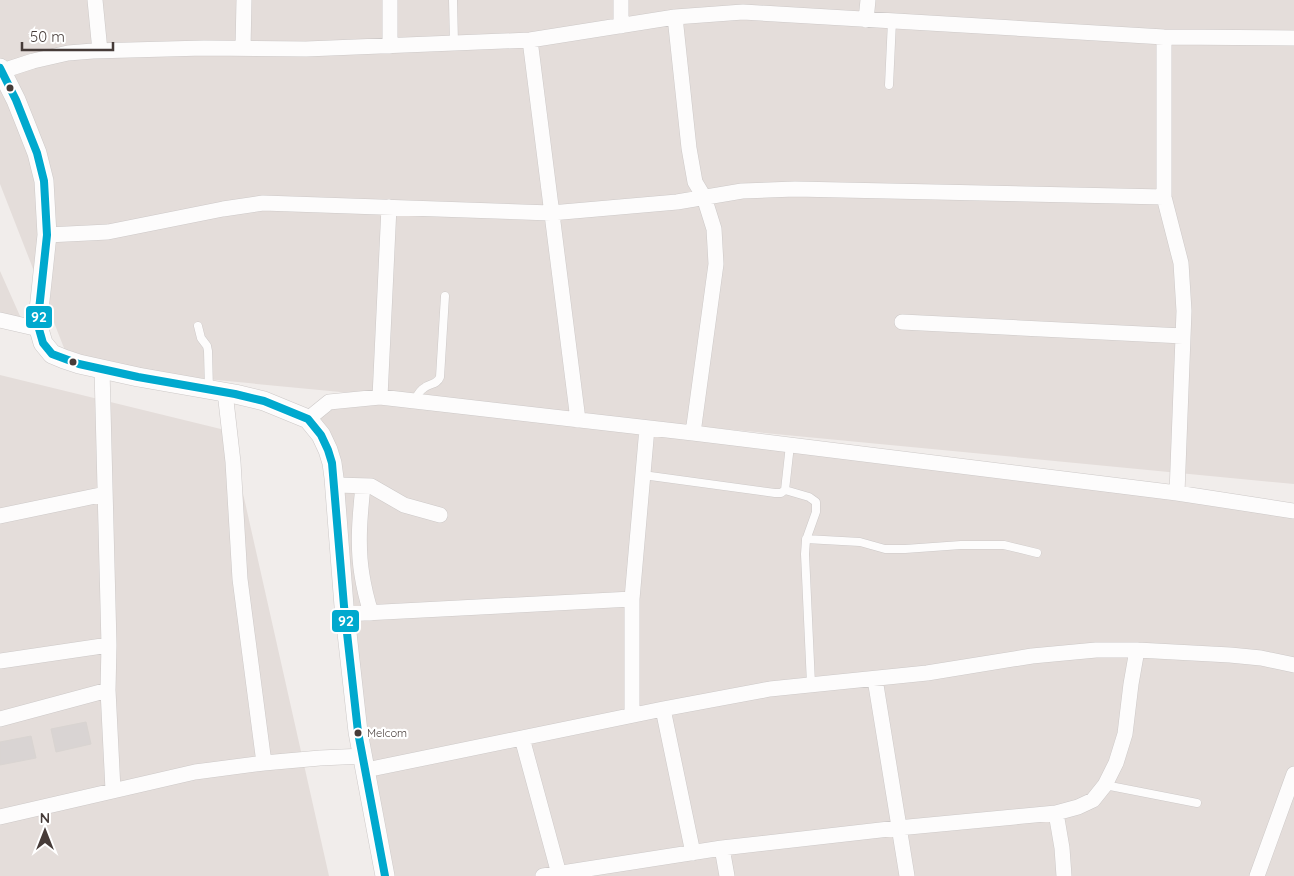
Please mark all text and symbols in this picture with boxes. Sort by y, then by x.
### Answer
scale bar [22,20,114,52]
text: 50 m [30,27,65,46]
unlabelled marker [5,83,15,93]
line badge: 92 [25,305,53,329]
text: 92 [31,308,47,326]
unlabelled marker [68,357,78,367]
line badge: 92 [331,609,360,633]
text: 92 [338,612,354,630]
place label: Melcom [367,726,407,740]
marker: Melcom [353,728,363,738]
north arrow [20,806,70,856]
text: N [40,809,50,827]

